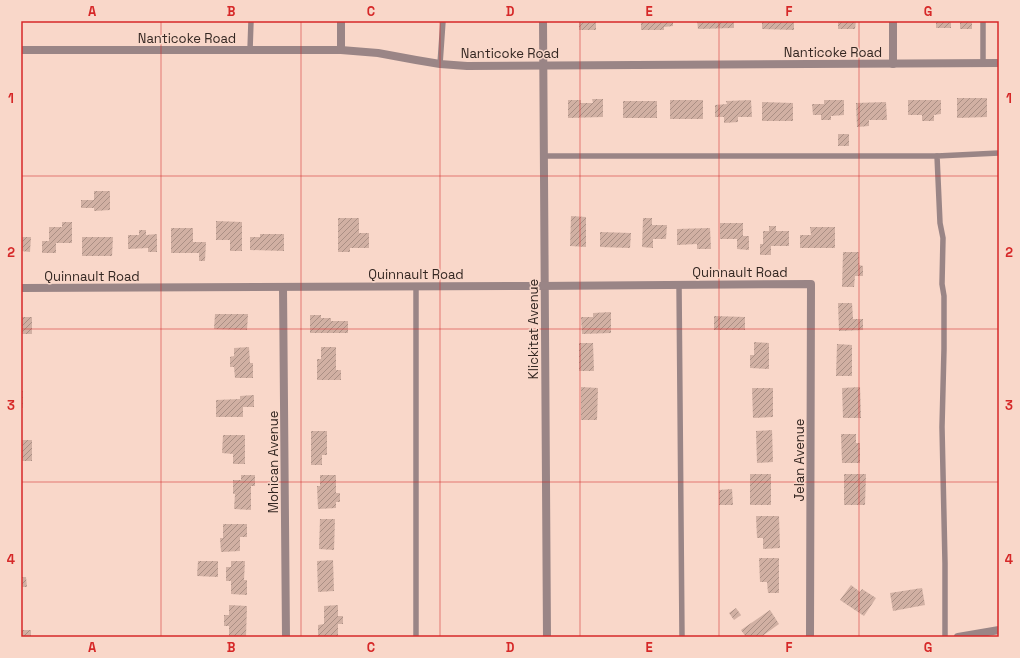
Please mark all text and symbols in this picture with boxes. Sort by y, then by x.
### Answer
text: A [88,3,97,20]
text: B [227,3,236,20]
text: C [367,3,375,20]
text: D [506,3,515,20]
text: E [645,3,653,20]
text: F [786,3,793,20]
text: G [924,3,932,20]
street label: Nanticoke Road [138,30,236,47]
street label: Nanticoke Road [784,44,882,61]
street label: Nanticoke Road [461,45,559,62]
text: 1 [8,90,14,107]
text: 1 [1006,90,1012,107]
text: 2 [7,244,15,261]
text: 2 [1005,244,1013,261]
street label: Quinnault Road [692,264,788,281]
street label: Quinnault Road [368,266,464,283]
street label: Quinnault Road [44,268,140,285]
street label: Klickitat Avenue [525,279,542,379]
text: 3 [7,397,15,414]
text: 3 [1005,397,1013,414]
street label: Mohican Avenue [265,411,282,513]
street label: Jelan Avenue [791,419,808,501]
text: 4 [7,551,15,568]
text: 4 [1005,551,1013,568]
text: A [88,639,97,656]
text: B [227,639,236,656]
text: C [367,639,375,656]
text: D [506,639,515,656]
text: E [645,639,653,656]
text: F [786,639,793,656]
text: G [924,639,932,656]

